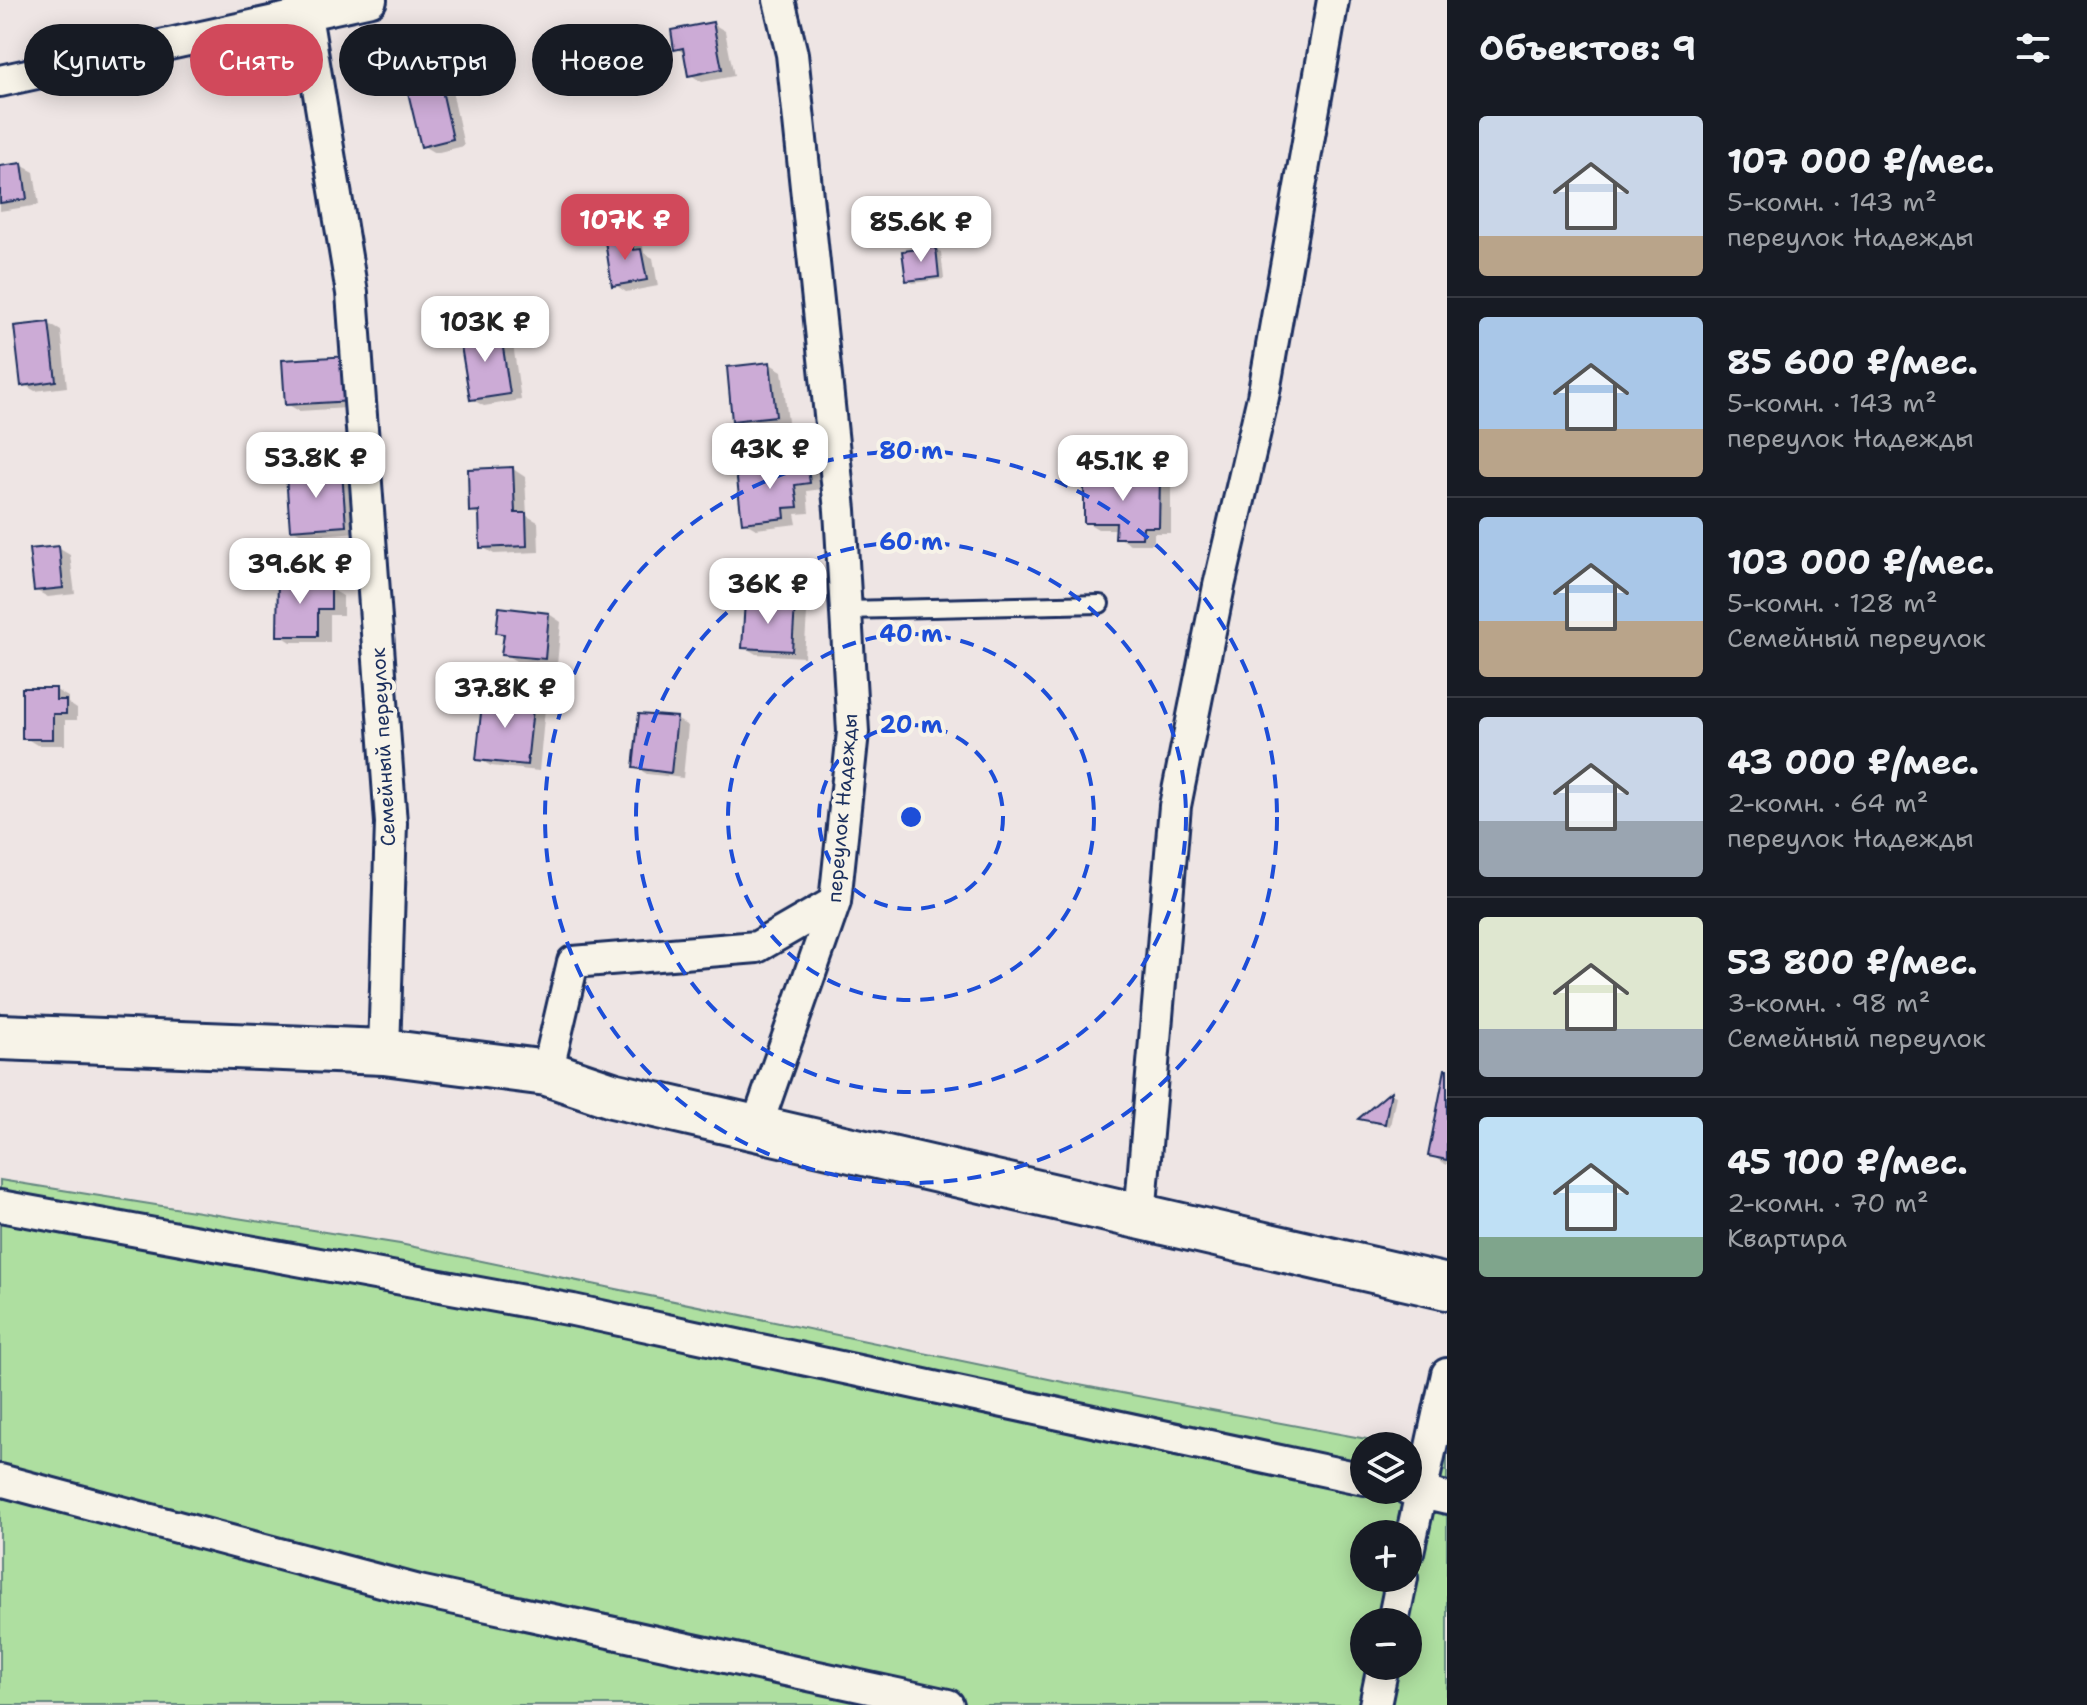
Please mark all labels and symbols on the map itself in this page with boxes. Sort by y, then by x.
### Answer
pin: 107K ₽ [560,194,690,262]
pin: 85.6K ₽ [847,196,995,264]
pin: 103K ₽ [420,296,550,364]
pin: 43K ₽ [714,423,826,491]
pin: 53.8K ₽ [242,432,390,500]
text: 80 m [879,435,943,467]
pin: 45.1K ₽ [1049,435,1197,503]
text: 60 m [879,526,943,558]
pin: 39.6K ₽ [226,538,374,606]
pin: 36K ₽ [712,558,824,626]
text: 40 m [879,618,943,650]
street label: Семейный переулок [365,647,401,847]
pin: 37.8K ₽ [431,662,579,730]
text: 20 m [879,709,943,741]
street label: переулок Надежды [821,712,863,904]
centre of rings [897,803,925,831]

